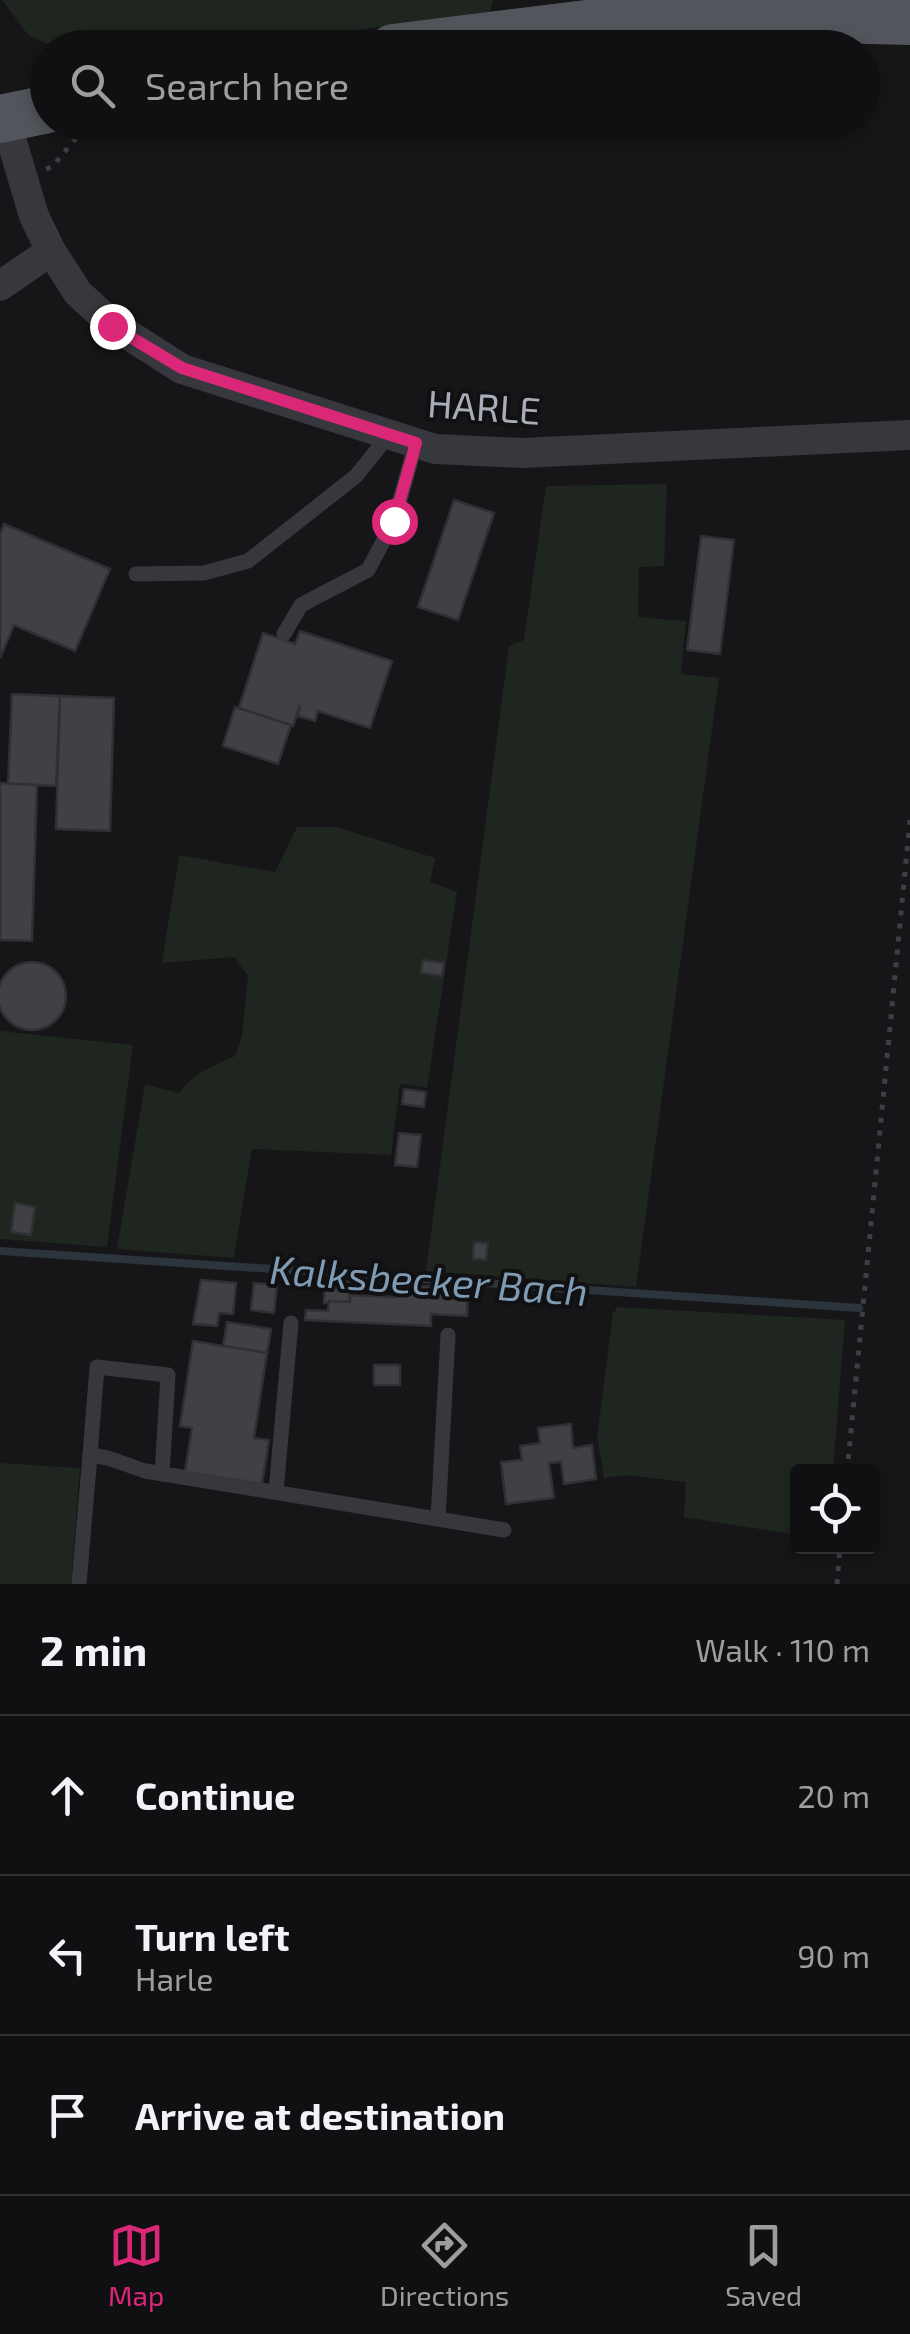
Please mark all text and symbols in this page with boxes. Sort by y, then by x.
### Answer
search box [30,30,880,140]
icon: search [65,58,120,113]
text: Search here [145,62,349,108]
route end [90,304,136,350]
street label: HARLE [426,379,542,433]
route start [372,499,418,545]
water label: Kalksbecker Bach [268,1244,590,1314]
map controls [790,1464,880,1554]
button: locate [790,1464,880,1554]
text: 2 min [40,1624,147,1674]
text: Walk · 110 m [695,1630,870,1668]
icon: ahead [40,1768,95,1823]
text: Continue [135,1772,295,1818]
text: 20 m [798,1776,870,1814]
text: Turn left [135,1913,290,1959]
icon: left [40,1928,95,1983]
text: 90 m [797,1936,870,1974]
text: Harle [135,1959,213,1997]
icon: arrive [40,2088,95,2143]
text: Arrive at destination [135,2092,505,2138]
tab: Map [108,2218,164,2312]
tab: Directions [380,2218,509,2312]
tab: Saved [725,2218,802,2312]

